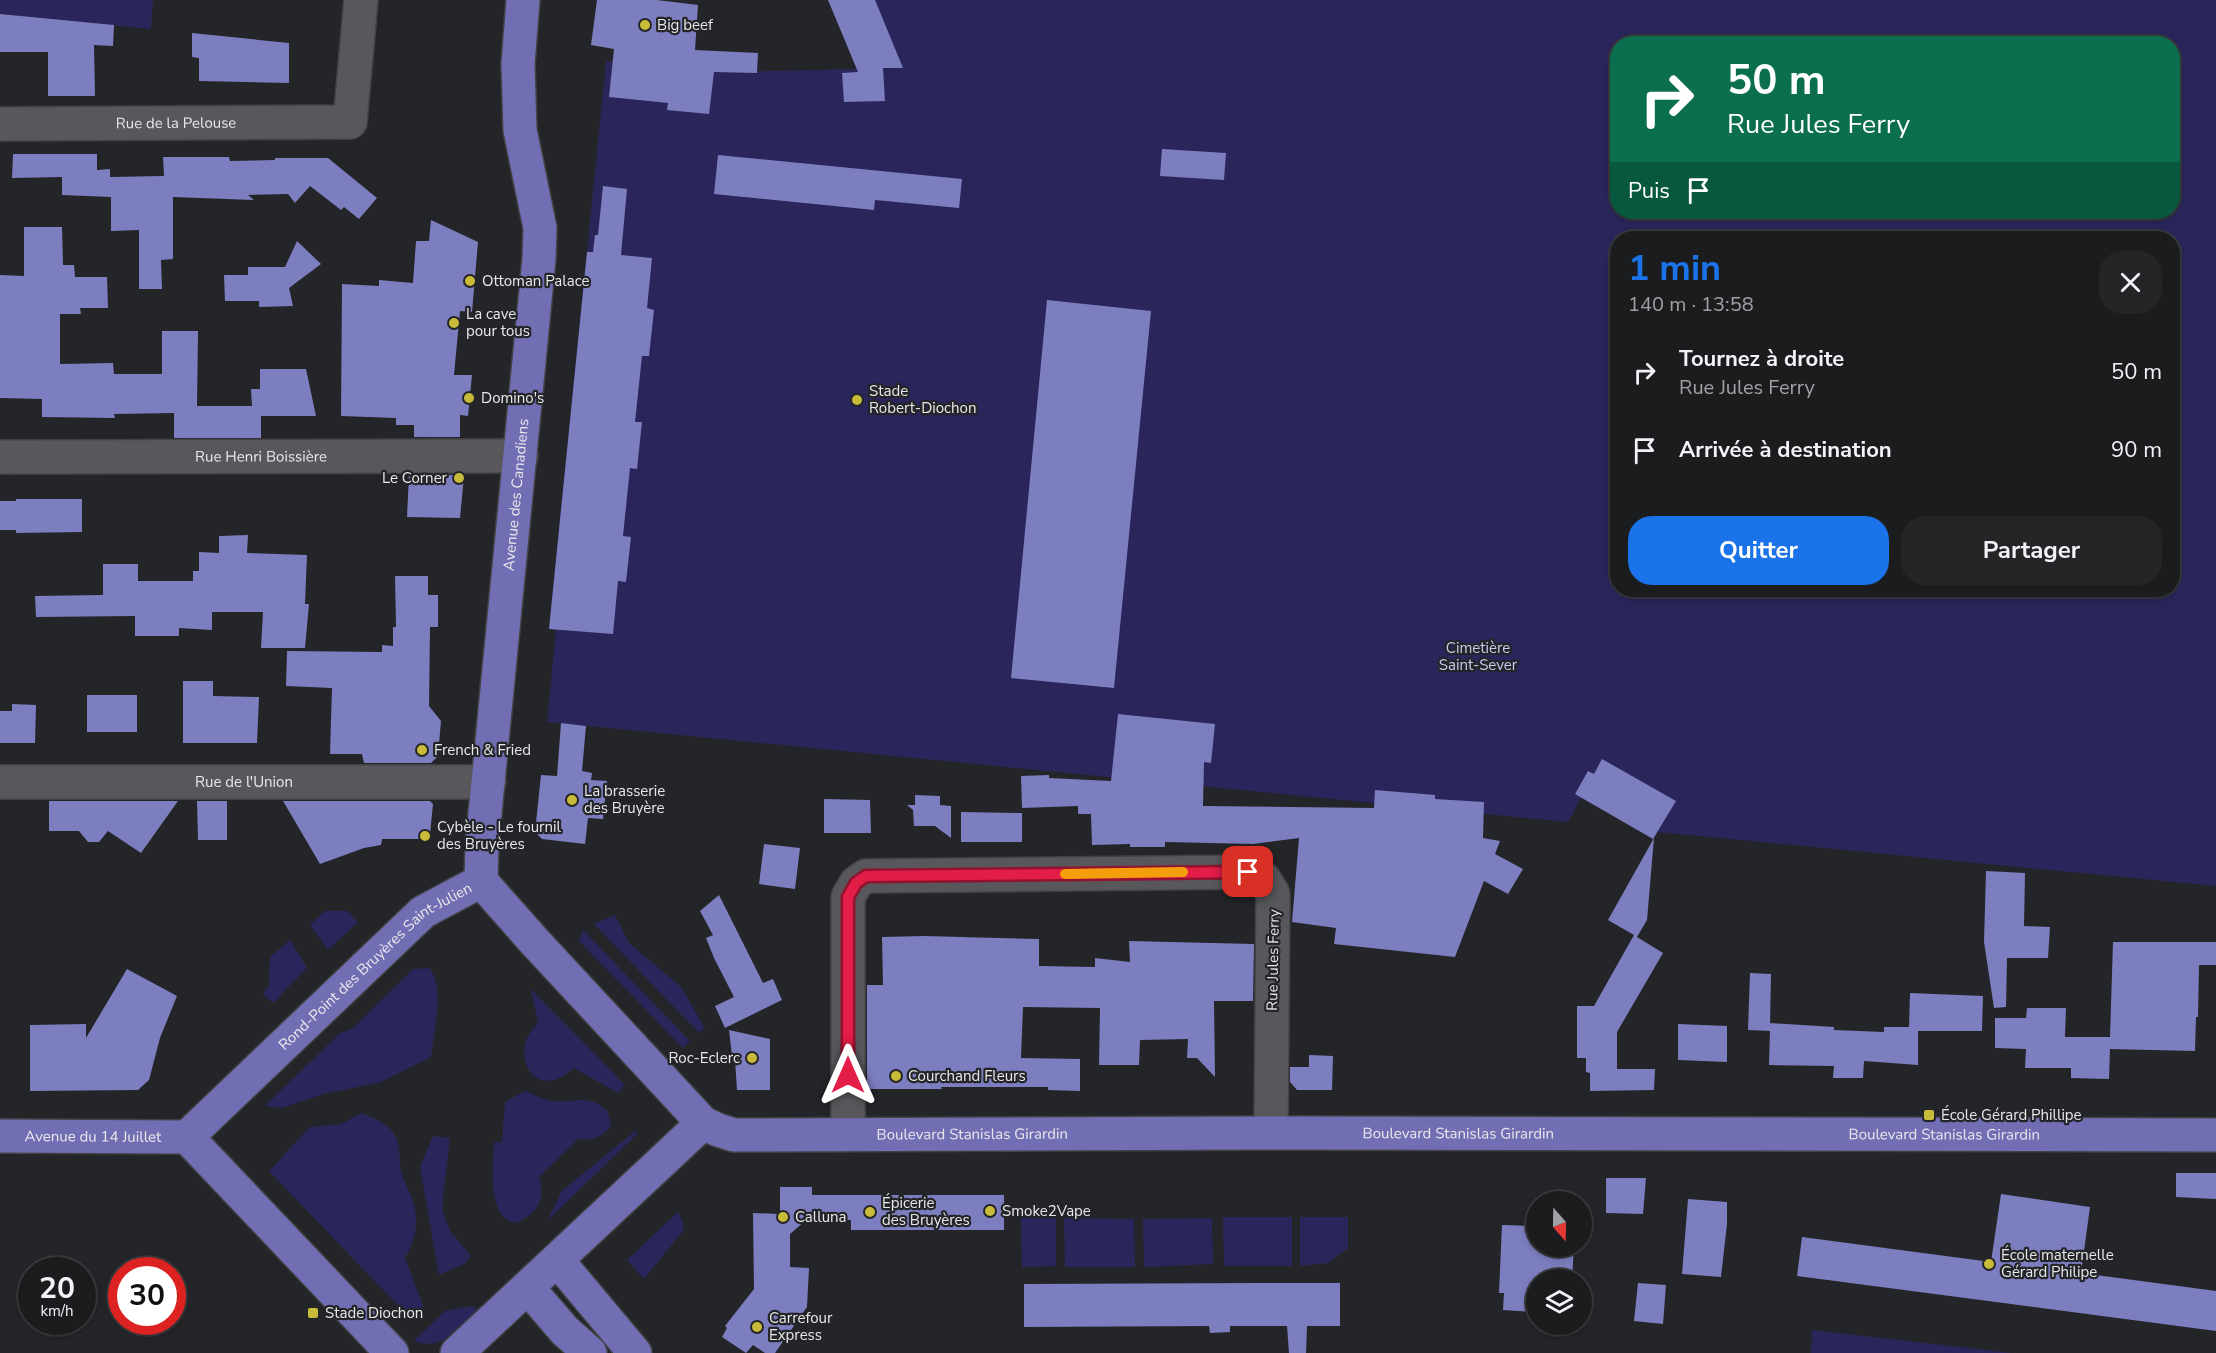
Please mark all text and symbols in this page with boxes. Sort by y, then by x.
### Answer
place label: Big beef [657,15,714,35]
marker: Big beef [638,18,652,32]
text: 50 m [1727,52,1826,109]
icon: right [1628,60,1706,138]
text: Rue Jules Ferry [1727,106,1910,143]
street label: Rue de la Pelouse [116,113,236,133]
icon: arrive [1682,174,1715,207]
text: Puis [1628,176,1670,206]
text: 1 min [1628,244,1721,293]
button: close [2099,251,2162,314]
place label: Ottoman Palace [482,271,590,291]
marker: Ottoman Palace [463,274,477,288]
text: 140 m · 13:58 [1628,291,1754,318]
place label: La cave pour tous [466,304,530,341]
marker: La cave pour tous [447,316,461,330]
text: Tournez à droite [1679,344,1844,374]
icon: right [1628,356,1661,389]
text: 50 m [2111,357,2162,387]
text: Rue Jules Ferry [1679,374,1815,401]
place label: Stade Robert-Diochon [869,381,976,418]
place label: Domino's [481,388,544,408]
marker: Domino's [462,391,476,405]
marker: Stade Robert-Diochon [850,393,864,407]
street label: Avenue des Canadiens [499,418,533,572]
icon: arrive [1628,434,1661,467]
text: Arrivée à destination [1679,435,1892,465]
text: 90 m [2111,435,2162,465]
street label: Rue Henri Boissière [195,446,327,467]
place label: Le Corner [382,468,448,488]
marker: Le Corner [452,471,466,485]
button: Quitter [1628,516,1889,585]
button: Partager [1901,516,2162,585]
park label: Cimetière Saint-Sever [1439,638,1518,675]
place label: French & Fried [434,740,531,760]
marker: French & Fried [415,743,429,757]
street label: Rue de l'Union [195,772,293,792]
place label: La brasserie des Bruyère [584,781,665,818]
marker: La brasserie des Bruyère [565,793,579,807]
place label: Cybèle - Le fournil des Bruyères [437,817,561,854]
marker: Cybèle - Le fournil des Bruyères [418,829,432,843]
pin [1222,846,1273,897]
icon: arrive [1231,855,1264,888]
street label: Rond-Point des Bruyères Saint-Julien [274,878,475,1055]
street label: Rue Jules Ferry [1262,909,1284,1011]
position arrow [816,1043,880,1107]
place label: Roc-Eclerc [668,1048,740,1068]
marker: Roc-Eclerc [745,1051,759,1065]
place label: Courchand Fleurs [908,1066,1026,1086]
marker: Courchand Fleurs [889,1069,903,1083]
place label: École Gérard Phillipe [1941,1105,2082,1125]
marker: École Gérard Phillipe [1922,1108,1936,1122]
street label: Boulevard Stanislas Girardin [1363,1123,1554,1144]
street label: Boulevard Stanislas Girardin [877,1124,1068,1144]
street label: Boulevard Stanislas Girardin [1849,1124,2040,1145]
street label: Avenue du 14 Juillet [25,1126,162,1147]
north arrow [1526,1191,1592,1257]
map controls [1526,1191,1592,1335]
place label: Épicerie des Bruyères [882,1193,970,1230]
place label: Smoke2Vape [1002,1201,1091,1221]
marker: Smoke2Vape [983,1204,997,1218]
marker: Épicerie des Bruyères [863,1205,877,1219]
place label: Calluna [795,1207,847,1227]
marker: Calluna [776,1210,790,1224]
place label: École maternelle Gérard Philipe [2001,1245,2114,1282]
speed limit sign: 30 [108,1257,186,1335]
marker: École maternelle Gérard Philipe [1982,1257,1996,1271]
text: 20 [39,1268,75,1309]
button: layers [1526,1269,1592,1335]
text: km/h [40,1301,74,1321]
place label: Stade Diochon [325,1303,423,1323]
marker: Stade Diochon [306,1306,320,1320]
place label: Carrefour Express [769,1308,833,1345]
marker: Carrefour Express [750,1320,764,1334]

